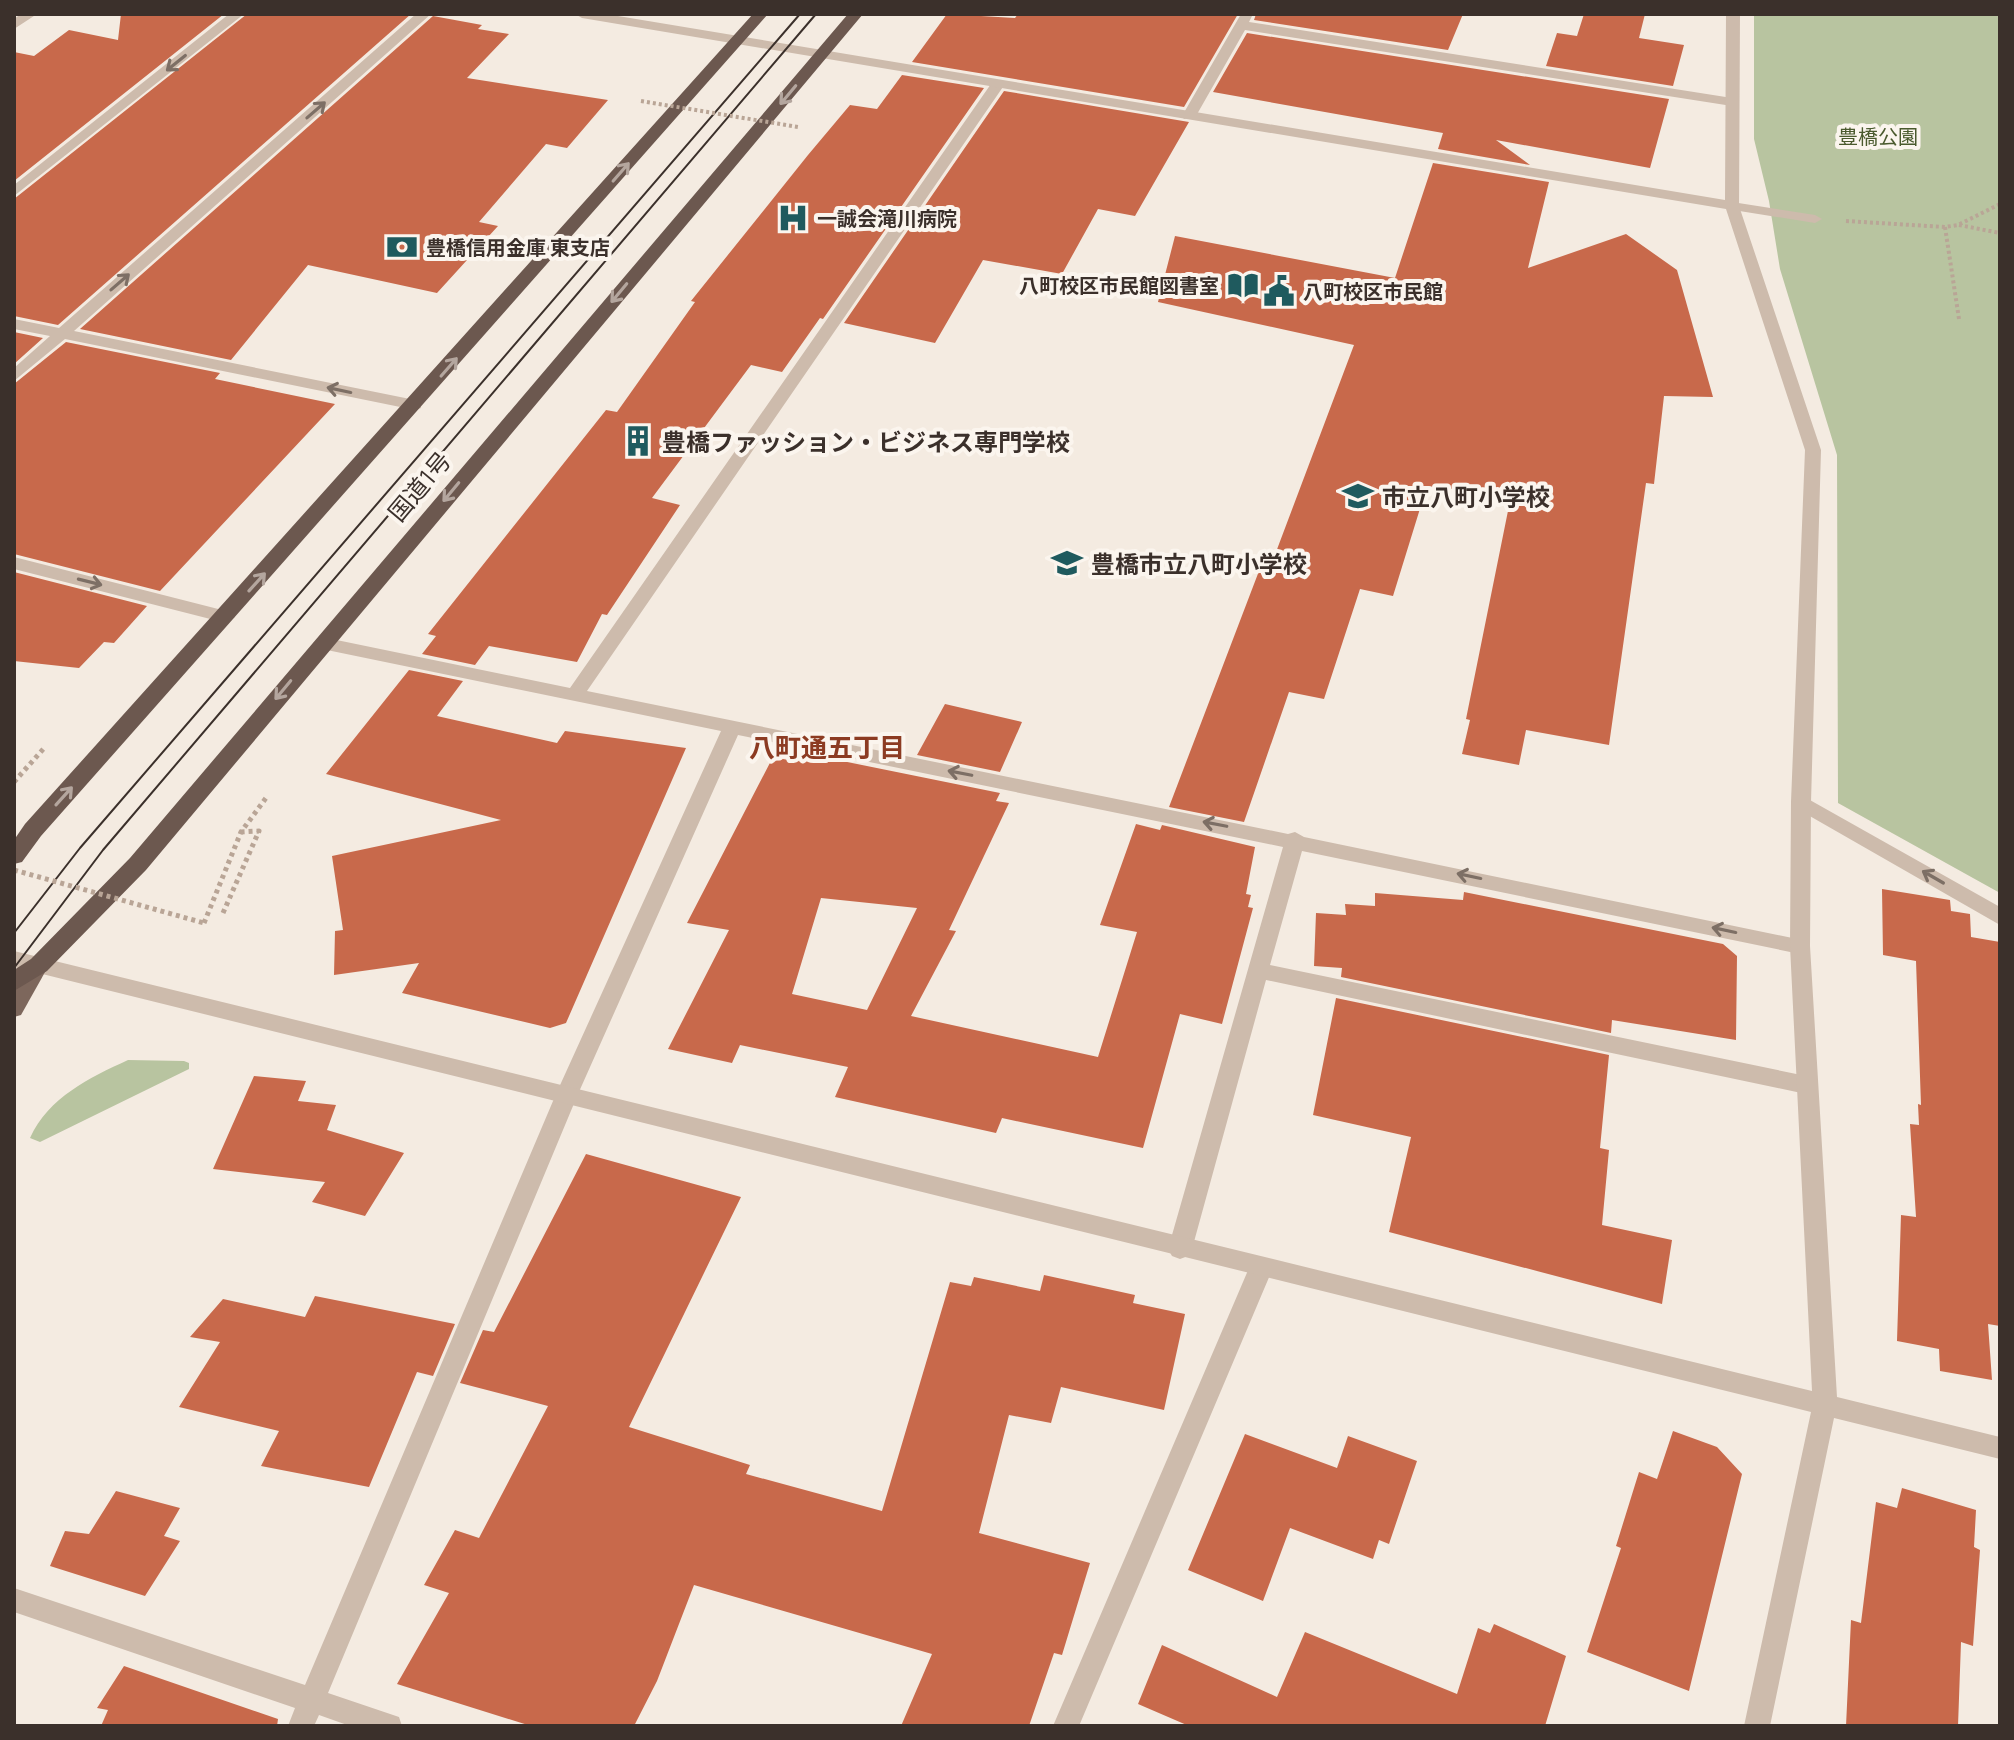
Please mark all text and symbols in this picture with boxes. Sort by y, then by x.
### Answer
one-way arrow [166,54,187,71]
one-way arrow [779,85,797,105]
one-way arrow [305,101,325,119]
park label: 豊橋公園 [1838,123,1918,150]
one-way arrow [612,163,630,183]
hospital icon: 一誠会滝川病院 [776,201,810,235]
place label: 一誠会滝川病院 [817,205,957,232]
bank icon: 豊橋信用金庫 東支店 [385,230,419,264]
place label: 豊橋信用金庫 東支店 [426,234,610,261]
library icon: 八町校区市民館図書室 [1226,268,1260,302]
place label: 八町校区市民館図書室 [1019,272,1219,299]
one-way arrow [110,273,130,291]
public building icon: 八町校区市民館 [1262,274,1296,308]
place label: 八町校区市民館 [1303,278,1443,305]
one-way arrow [610,283,628,303]
one-way arrow [440,358,458,378]
one-way arrow [327,382,352,397]
building icon: 豊橋ファッション・ビジネス専門学校 [621,424,655,458]
place label: 豊橋ファッション・ビジネス専門学校 [662,425,1070,458]
street label: 国道1号 [380,444,458,528]
school or university icon: 市立八町小学校 [1341,479,1375,513]
place label: 市立八町小学校 [1382,480,1550,513]
one-way arrow [442,481,460,501]
school or university icon: 豊橋市立八町小学校 [1050,546,1084,580]
place label: 豊橋市立八町小学校 [1091,547,1307,580]
one-way arrow [248,573,266,593]
one-way arrow [76,576,102,591]
one-way arrow [274,679,292,700]
district label: 八町通五丁目 [749,729,905,765]
one-way arrow [947,765,973,780]
one-way arrow [54,786,73,806]
one-way arrow [1202,815,1228,830]
one-way arrow [1457,868,1483,883]
one-way arrow [1922,869,1945,885]
one-way arrow [1711,921,1737,936]

